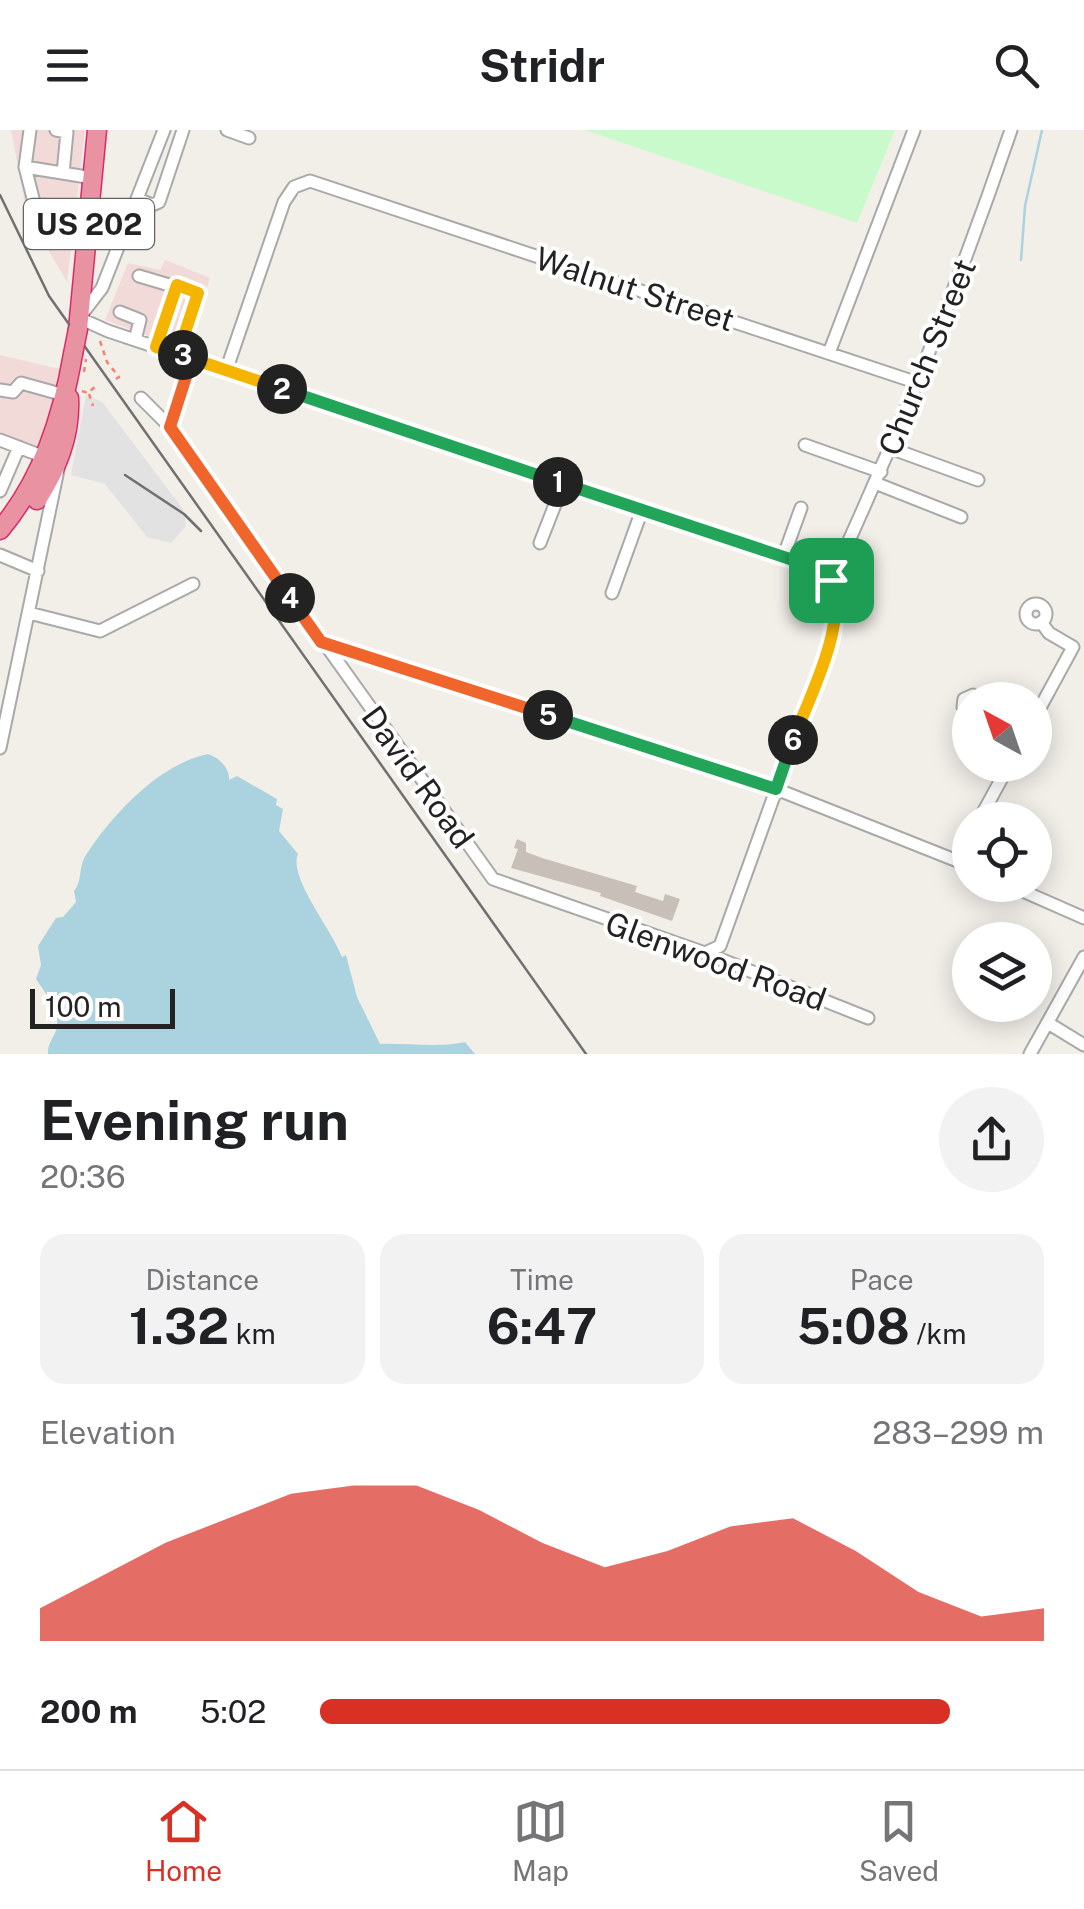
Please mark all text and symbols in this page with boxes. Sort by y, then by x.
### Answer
icon: menu [40,38,95,93]
icon: search [989,38,1044,93]
text: Stridr [479,39,605,92]
road number: US 202 [24,199,154,249]
street label: Walnut Street [531,239,739,339]
street label: Church Street [871,253,983,461]
pin: 3 [158,330,208,380]
text: 3 [174,338,192,371]
pin: 2 [257,364,307,414]
text: 2 [273,372,291,405]
pin: 1 [533,457,583,507]
text: 1 [552,465,564,498]
pin [789,538,874,623]
icon: arrive [804,553,859,608]
pin: 4 [265,573,315,623]
text: 4 [281,581,299,614]
north arrow [952,682,1052,782]
map controls [952,682,1052,1022]
pin: 5 [523,690,573,740]
text: 5 [539,698,557,731]
street label: David Road [354,699,482,855]
pin: 6 [768,715,818,765]
text: 6 [784,723,802,756]
button: locate [952,802,1052,902]
street label: Glenwood Road [601,904,831,1018]
button: layers [952,922,1052,1022]
scale bar [30,984,175,1028]
text: 100 m [45,990,122,1023]
button: share [939,1087,1044,1192]
text: Evening run [40,1088,349,1152]
text: 20:36 [40,1158,126,1195]
text: Distance [146,1263,259,1296]
text: Time [510,1263,574,1296]
text: Pace [850,1263,914,1296]
text: 1.32 [129,1296,229,1355]
text: 6:47 [487,1296,597,1355]
text: 5:08 [797,1296,910,1355]
text: km [229,1317,276,1350]
text: /km [910,1317,966,1350]
text: Elevation [40,1414,176,1451]
text: 283–299 m [872,1414,1044,1451]
text: 200 m [40,1693,137,1730]
text: 5:02 [200,1693,266,1730]
tab: Home [145,1794,222,1887]
tab: Map [512,1794,569,1887]
tab: Saved [859,1794,939,1887]

